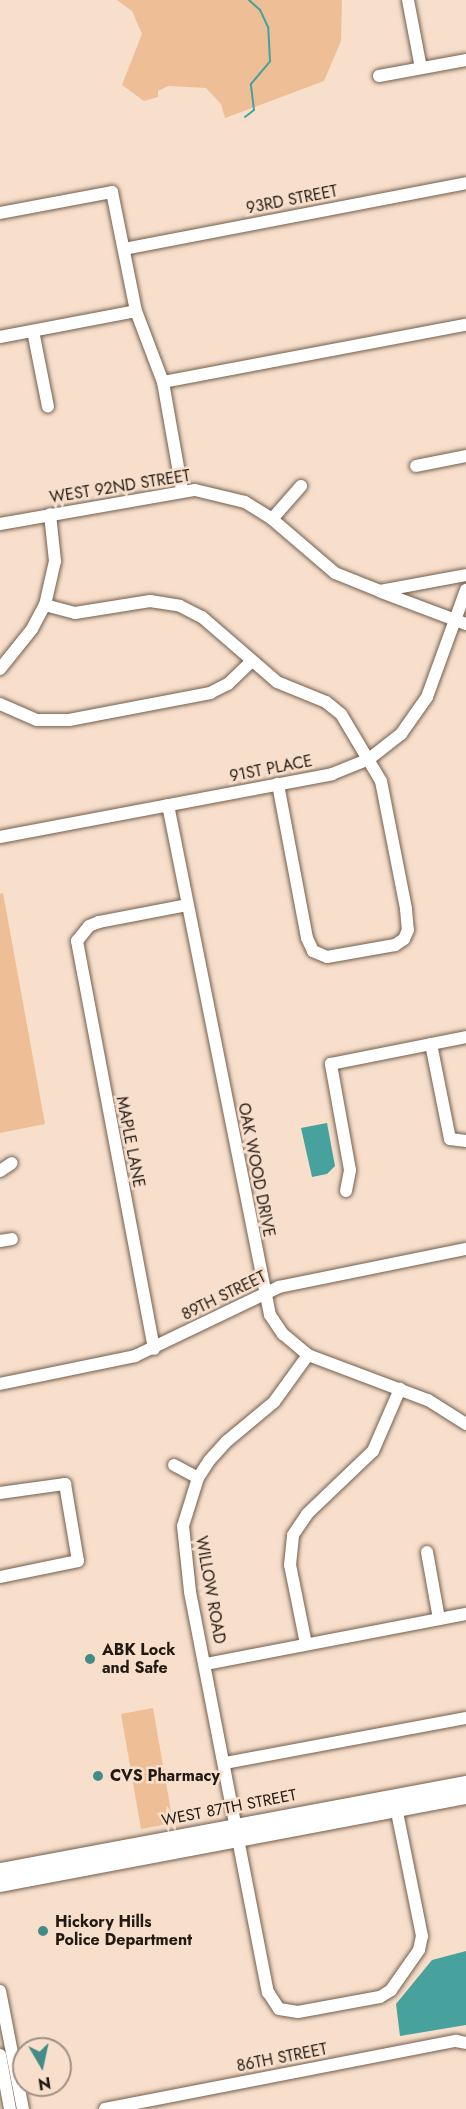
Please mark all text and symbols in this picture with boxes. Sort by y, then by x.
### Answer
street label: 93RD STREET [245,182,339,218]
street label: WEST 92ND STREET [48,466,192,508]
street label: 91ST PLACE [228,752,314,786]
street label: MAPLE LANE [112,1095,148,1189]
street label: OAK WOOD DRIVE [234,1101,278,1239]
street label: 89TH STREET [179,1267,269,1325]
street label: WILLOW ROAD [191,1535,229,1645]
place label: ABK Lock and Safe [102,1640,175,1678]
marker: ABK Lock and Safe [83,1652,97,1666]
place label: CVS Pharmacy [110,1766,220,1786]
marker: CVS Pharmacy [91,1769,105,1783]
street label: WEST 87TH STREET [160,1785,298,1831]
place label: Hickory Hills Police Department [55,1912,192,1950]
marker: Hickory Hills Police Department [36,1924,50,1938]
north arrow [12,2037,72,2097]
street label: 86TH STREET [235,2040,329,2076]
text: N [37,2071,53,2096]

